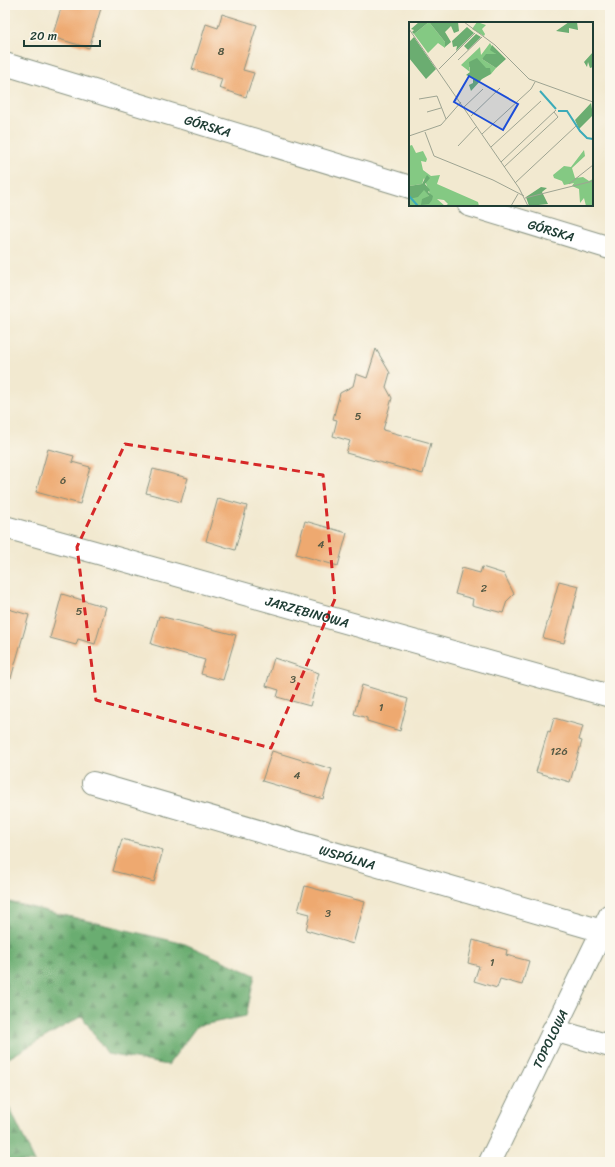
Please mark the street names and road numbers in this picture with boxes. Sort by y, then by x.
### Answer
street label: GÓRSKA [181,108,234,144]
street label: GÓRSKA [525,213,577,249]
street label: JARZĘBINOWA [262,589,352,635]
street label: WSPÓLNA [316,838,378,877]
street label: TOPOLOWA [526,1005,575,1073]

